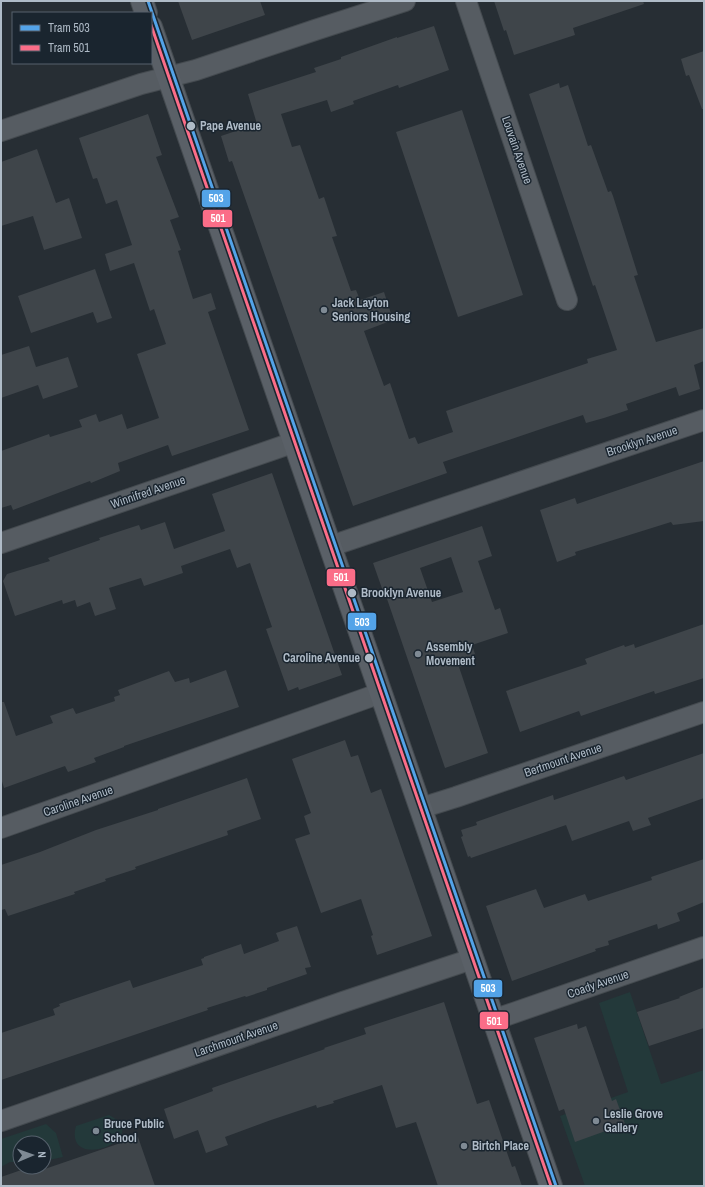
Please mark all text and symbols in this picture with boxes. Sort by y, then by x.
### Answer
legend [12,12,152,64]
text: Tram 503 [48,20,90,36]
text: Tram 501 [48,40,90,56]
street label: Louvain Avenue [498,114,536,186]
place label: Pape Avenue [200,118,262,134]
marker: Pape Avenue [185,120,197,132]
line badge: 503 [201,189,231,208]
text: 503 [208,191,224,205]
line badge: 501 [202,209,233,228]
text: 501 [210,211,226,225]
place label: Jack Layton Seniors Housing [332,295,410,325]
marker: Jack Layton Seniors Housing [319,305,329,315]
street label: Brooklyn Avenue [604,422,680,460]
street label: Winnifred Avenue [108,472,188,512]
line badge: 501 [326,568,356,587]
text: 501 [333,570,349,584]
place label: Brooklyn Avenue [361,585,442,601]
marker: Brooklyn Avenue [346,587,358,599]
line badge: 503 [347,612,377,631]
text: 503 [354,615,370,629]
place label: Assembly Movement [426,639,475,669]
marker: Assembly Movement [413,649,423,659]
place label: Caroline Avenue [283,650,361,666]
marker: Caroline Avenue [363,652,375,664]
street label: Bertmount Avenue [522,739,604,781]
street label: Caroline Avenue [41,782,115,820]
street label: Coady Avenue [565,966,631,1002]
line badge: 503 [473,979,503,998]
text: 503 [480,981,496,995]
line badge: 501 [479,1011,509,1030]
text: 501 [486,1014,502,1028]
street label: Larchmount Avenue [192,1017,280,1061]
place label: Leslie Grove Gallery [604,1106,664,1136]
place label: Bruce Public School [104,1116,165,1146]
marker: Leslie Grove Gallery [591,1116,601,1126]
marker: Bruce Public School [91,1126,101,1136]
north arrow [12,1135,52,1175]
place label: Birtch Place [472,1138,529,1154]
marker: Birtch Place [459,1141,469,1151]
text: N [35,1151,49,1158]

